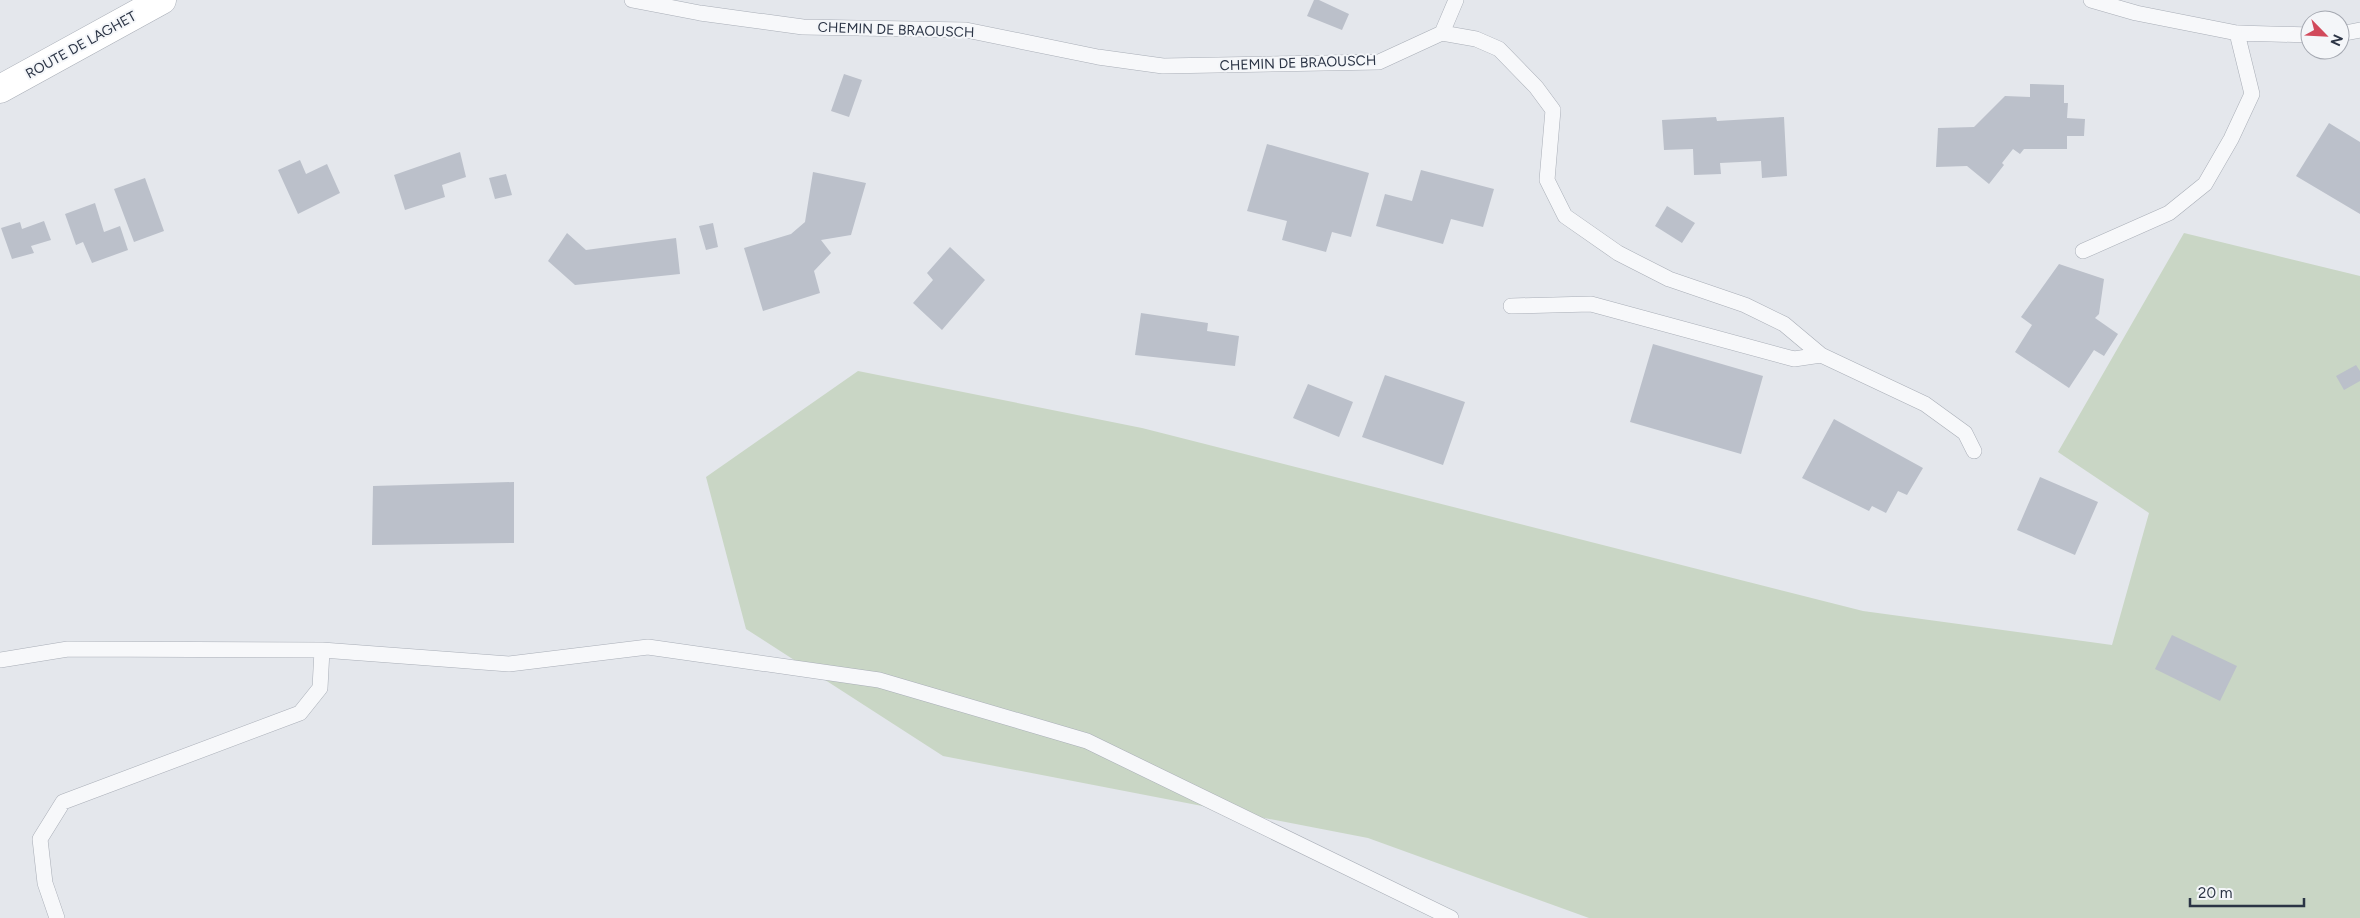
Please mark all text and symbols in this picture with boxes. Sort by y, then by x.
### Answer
street label: ROUTE DE LAGHET [23,7,140,82]
north arrow [2300,10,2350,60]
street label: CHEMIN DE BRAOUSCH [817,19,975,41]
text: N [2326,32,2346,48]
street label: CHEMIN DE BRAOUSCH [1219,52,1377,74]
scale bar [2190,876,2304,908]
text: 20 m [2198,884,2232,902]

